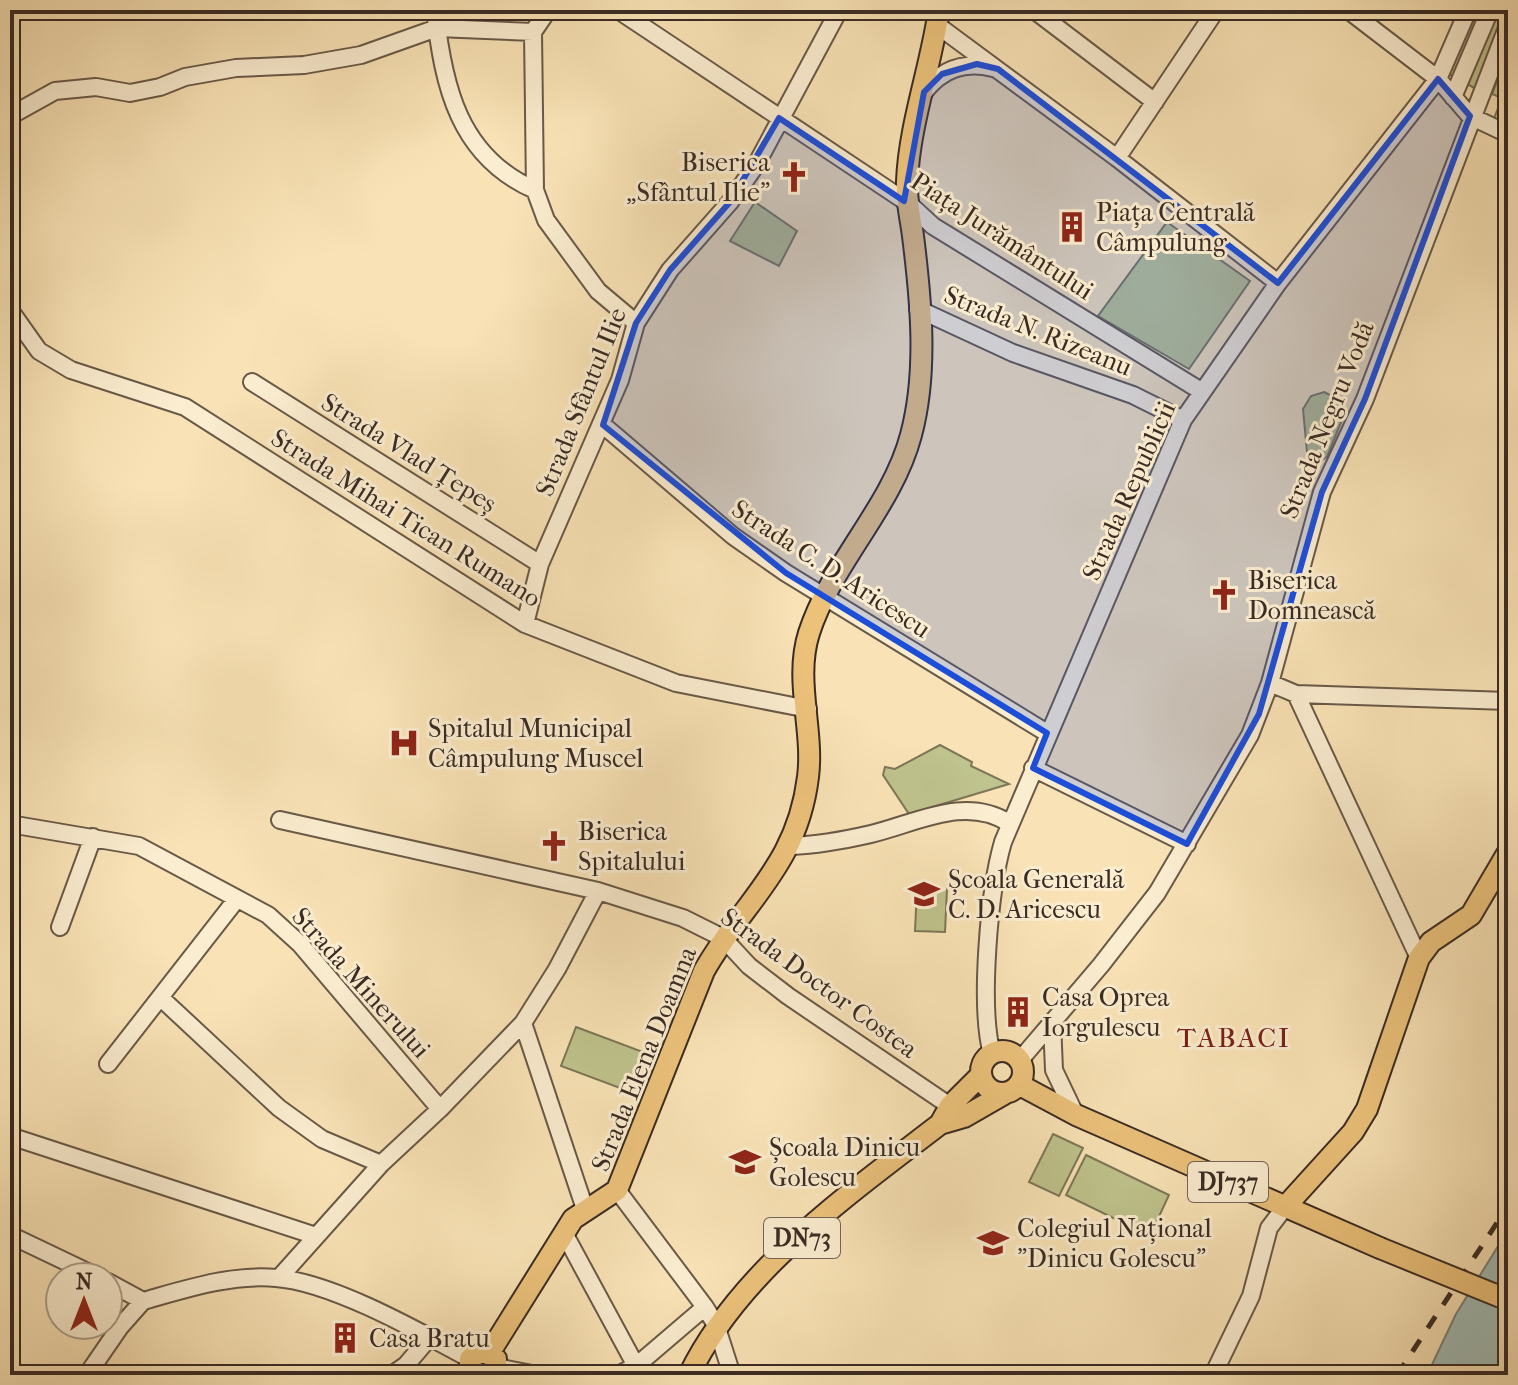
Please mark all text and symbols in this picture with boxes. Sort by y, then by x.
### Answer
place label: Biserica „Sfântul Ilie” [627,147,771,208]
church icon: Biserica „Sfântul Ilie” [777,160,811,194]
street label: Piața Jurământului [905,165,1099,307]
place label: Piața Centrală Câmpulung [1096,197,1256,258]
building icon: Piața Centrală Câmpulung [1055,210,1089,244]
street label: Strada N. Rizeanu [940,279,1137,383]
street label: Strada Sfântul Ilie [529,303,633,501]
street label: Strada Negru Vodă [1273,316,1381,523]
street label: Strada Vlad Țepeș [316,387,502,519]
street label: Strada Republicii [1076,397,1182,585]
street label: Strada Mihai Tican Rumano [265,422,547,614]
street label: Strada C. D. Aricescu [726,493,936,645]
place label: Biserica Domnească [1248,565,1376,626]
church icon: Biserica Domnească [1207,578,1241,612]
place label: Spitalul Municipal Câmpulung Muscel [428,713,643,774]
hospital icon: Spitalul Municipal Câmpulung Muscel [387,726,421,760]
place label: Biserica Spitalului [578,816,686,877]
church icon: Biserica Spitalului [537,829,571,863]
place label: Școala Generală C. D. Aricescu [948,864,1125,925]
school or university icon: Școala Generală C. D. Aricescu [907,877,941,911]
street label: Strada Minerului [285,901,437,1065]
street label: Strada Doctor Costea [715,901,924,1065]
street label: Strada Elena Doamna [585,941,704,1176]
place label: Casa Oprea Iorgulescu [1042,982,1170,1043]
building icon: Casa Oprea Iorgulescu [1001,995,1035,1029]
district label: TABACI [1177,1021,1291,1054]
place label: Școala Dinicu Golescu [769,1132,920,1193]
school or university icon: Școala Dinicu Golescu [728,1145,762,1179]
road number: DJ737 [1188,1162,1268,1202]
place label: Colegiul Național ”Dinicu Golescu” [1017,1213,1212,1274]
road number: DN73 [764,1218,840,1258]
school or university icon: Colegiul Național ”Dinicu Golescu” [976,1226,1010,1260]
north arrow [44,1261,124,1341]
text: N [76,1269,93,1295]
building icon: Casa Bratu [328,1321,362,1355]
place label: Casa Bratu [369,1323,490,1354]

